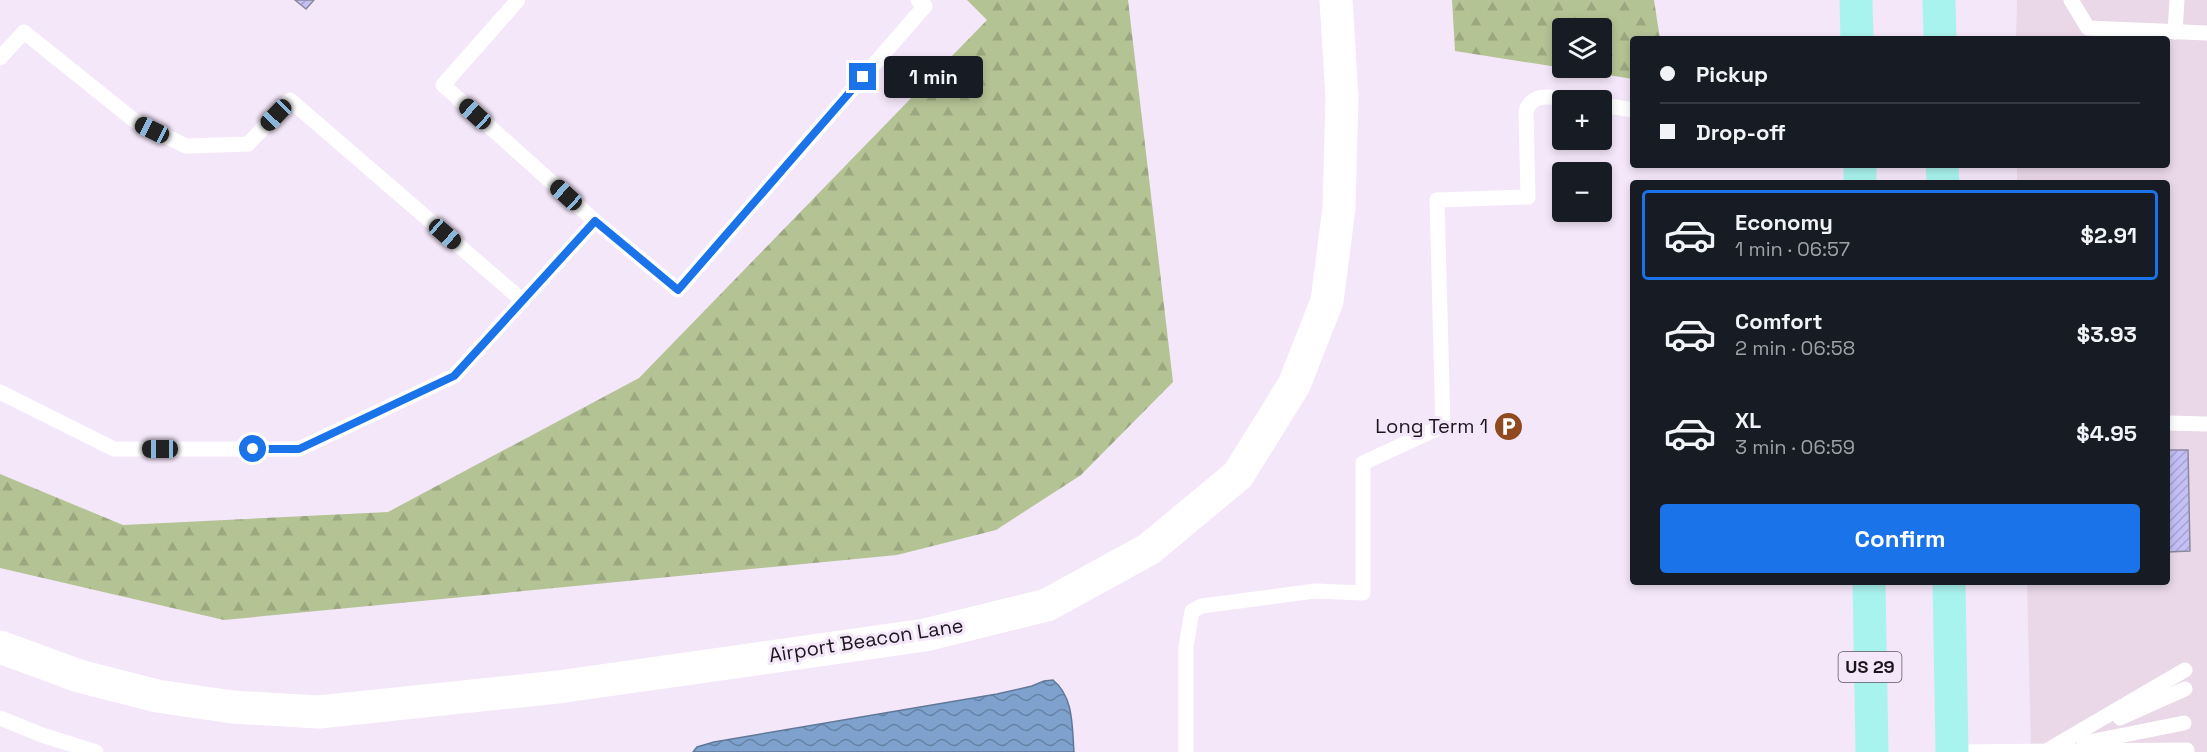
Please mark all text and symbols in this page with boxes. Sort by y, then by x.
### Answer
map controls [1552,18,1612,222]
button: layers [1552,18,1612,78]
callout: 1 min [884,56,983,98]
text: Pickup [1696,60,1768,88]
route end [849,63,876,90]
text: 1 min [909,64,958,90]
button: + [1552,90,1612,150]
car [456,95,494,133]
car [257,96,295,134]
car [132,114,172,146]
text: Drop-off [1696,118,1786,146]
button: − [1552,162,1612,222]
car [547,176,585,214]
icon: car [1663,208,1717,262]
text: Economy [1735,208,1833,236]
car [426,215,464,253]
text: $2.91 [2081,221,2137,249]
text: 1 min · 06:57 [1735,236,1850,262]
icon: car [1663,307,1717,361]
text: Comfort [1735,307,1823,335]
text: $3.93 [2077,320,2137,348]
text: 2 min · 06:58 [1735,335,1855,361]
icon: car [1663,406,1717,460]
text: XL [1735,406,1761,434]
parking icon: Long Term 1 [1493,410,1525,442]
place label: Long Term 1 [1375,413,1488,439]
text: $4.95 [2076,419,2137,447]
text: 3 min · 06:59 [1735,434,1855,460]
route start [239,435,266,462]
car [142,440,178,458]
button: Confirm [1660,504,2140,573]
street label: Airport Beacon Lane [767,612,965,668]
road number: US 29 [1838,652,1902,682]

